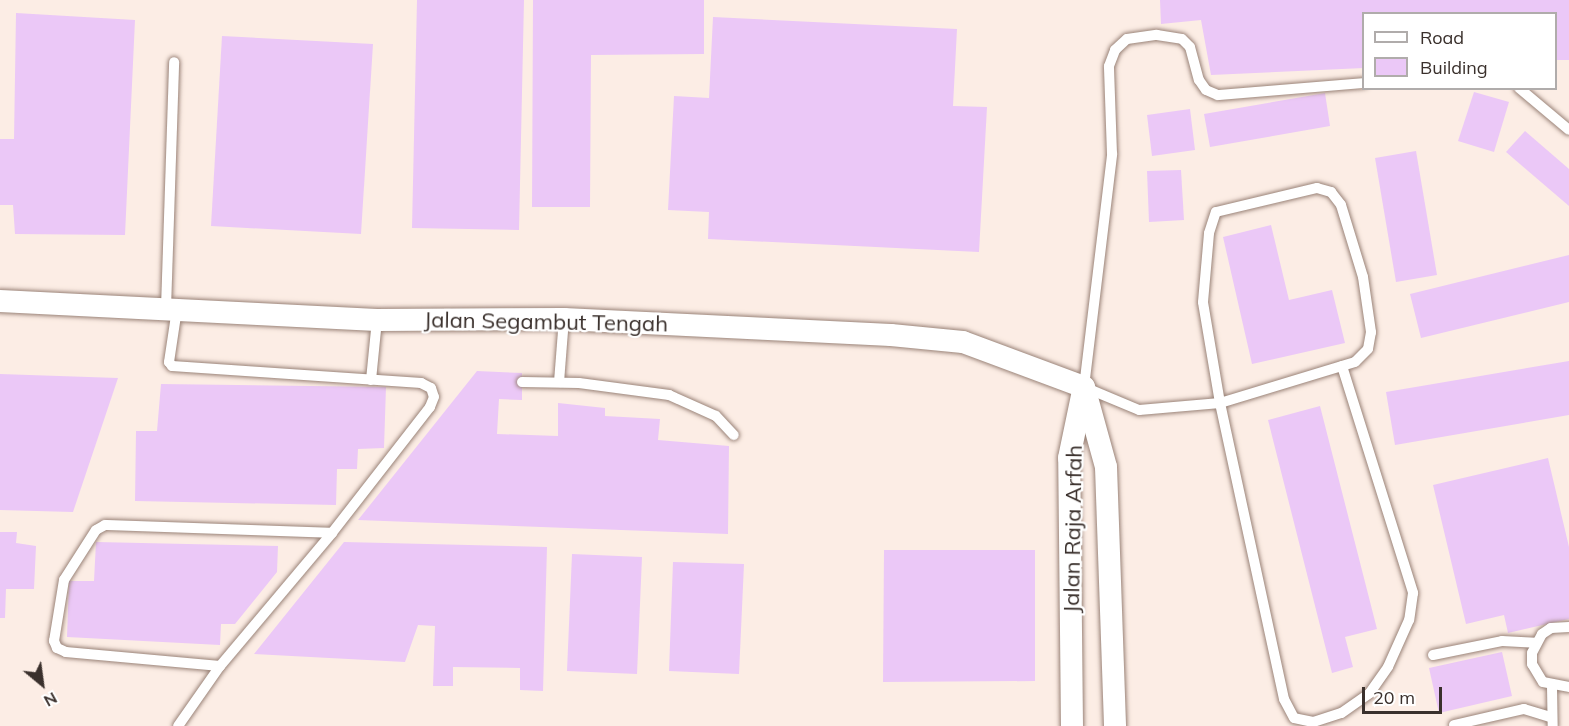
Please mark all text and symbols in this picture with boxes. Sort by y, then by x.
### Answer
legend [1362,12,1557,90]
text: Road [1420,26,1464,49]
text: Building [1420,56,1488,79]
street label: Jalan Segambut Tengah [424,307,668,337]
street label: Jalan Raja Arfah [1058,445,1088,613]
north arrow [12,654,72,714]
scale bar [1365,675,1444,713]
text: 20 m [1373,686,1415,709]
text: N [41,688,61,711]

